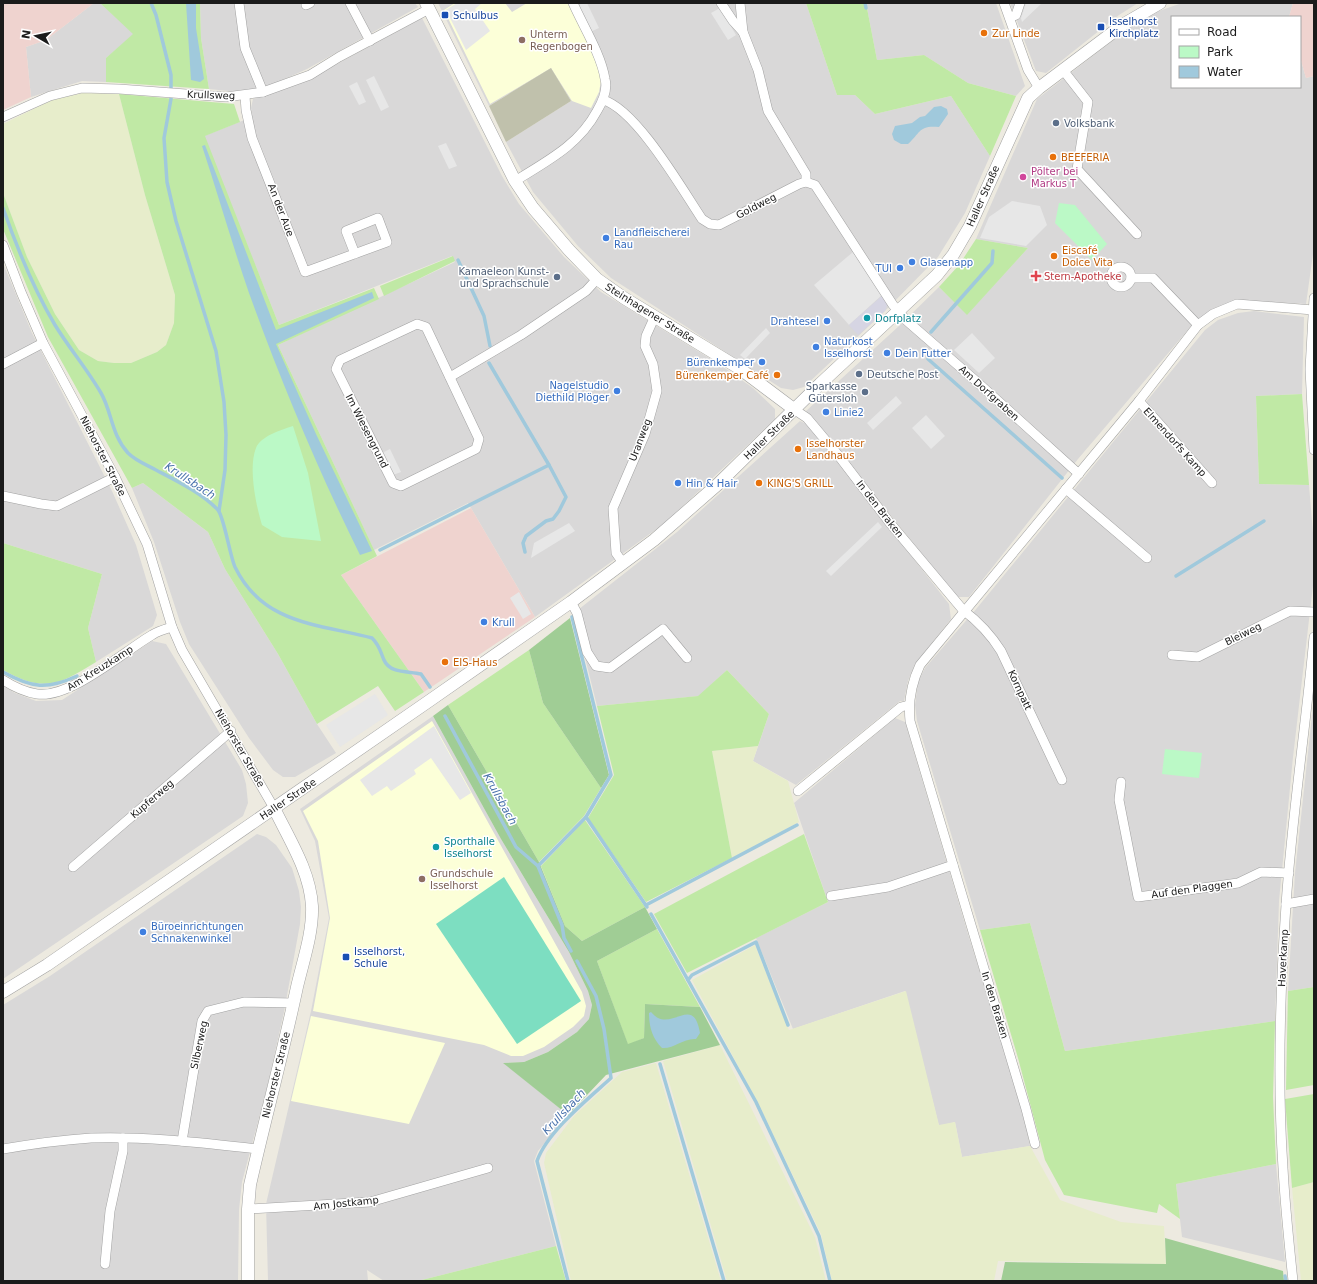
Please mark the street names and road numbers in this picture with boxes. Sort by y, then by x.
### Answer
street label: Krullsweg [187,89,235,101]
street label: Haller Straße [965,164,1001,228]
street label: An der Aue [266,182,296,238]
street label: Goldweg [734,191,778,221]
street label: Steinhagener Straße [603,281,697,345]
street label: Am Dorfgraben [957,363,1021,423]
street label: Im Wiesengrund [344,392,390,470]
street label: Elmendorfs Kamp [1141,405,1209,479]
street label: Haller Straße [742,408,796,462]
street label: Niehorster Straße [78,414,128,498]
street label: Uranweg [627,417,653,463]
street label: In den Braken [854,478,906,540]
street label: Bleiweg [1223,620,1263,648]
street label: Am Kreuzkamp [65,643,135,693]
street label: Kornpatt [1006,668,1034,712]
street label: Niehorster Straße [213,707,267,789]
street label: Haller Straße [258,776,318,822]
street label: Kupferweg [128,777,176,821]
street label: Auf den Plaggen [1151,878,1233,900]
street label: Haverkamp [1276,929,1290,987]
street label: In den Braken [980,970,1010,1040]
street label: Silberweg [189,1020,209,1070]
street label: Niehorster Straße [260,1031,292,1119]
street label: Am Jostkamp [313,1194,379,1212]

